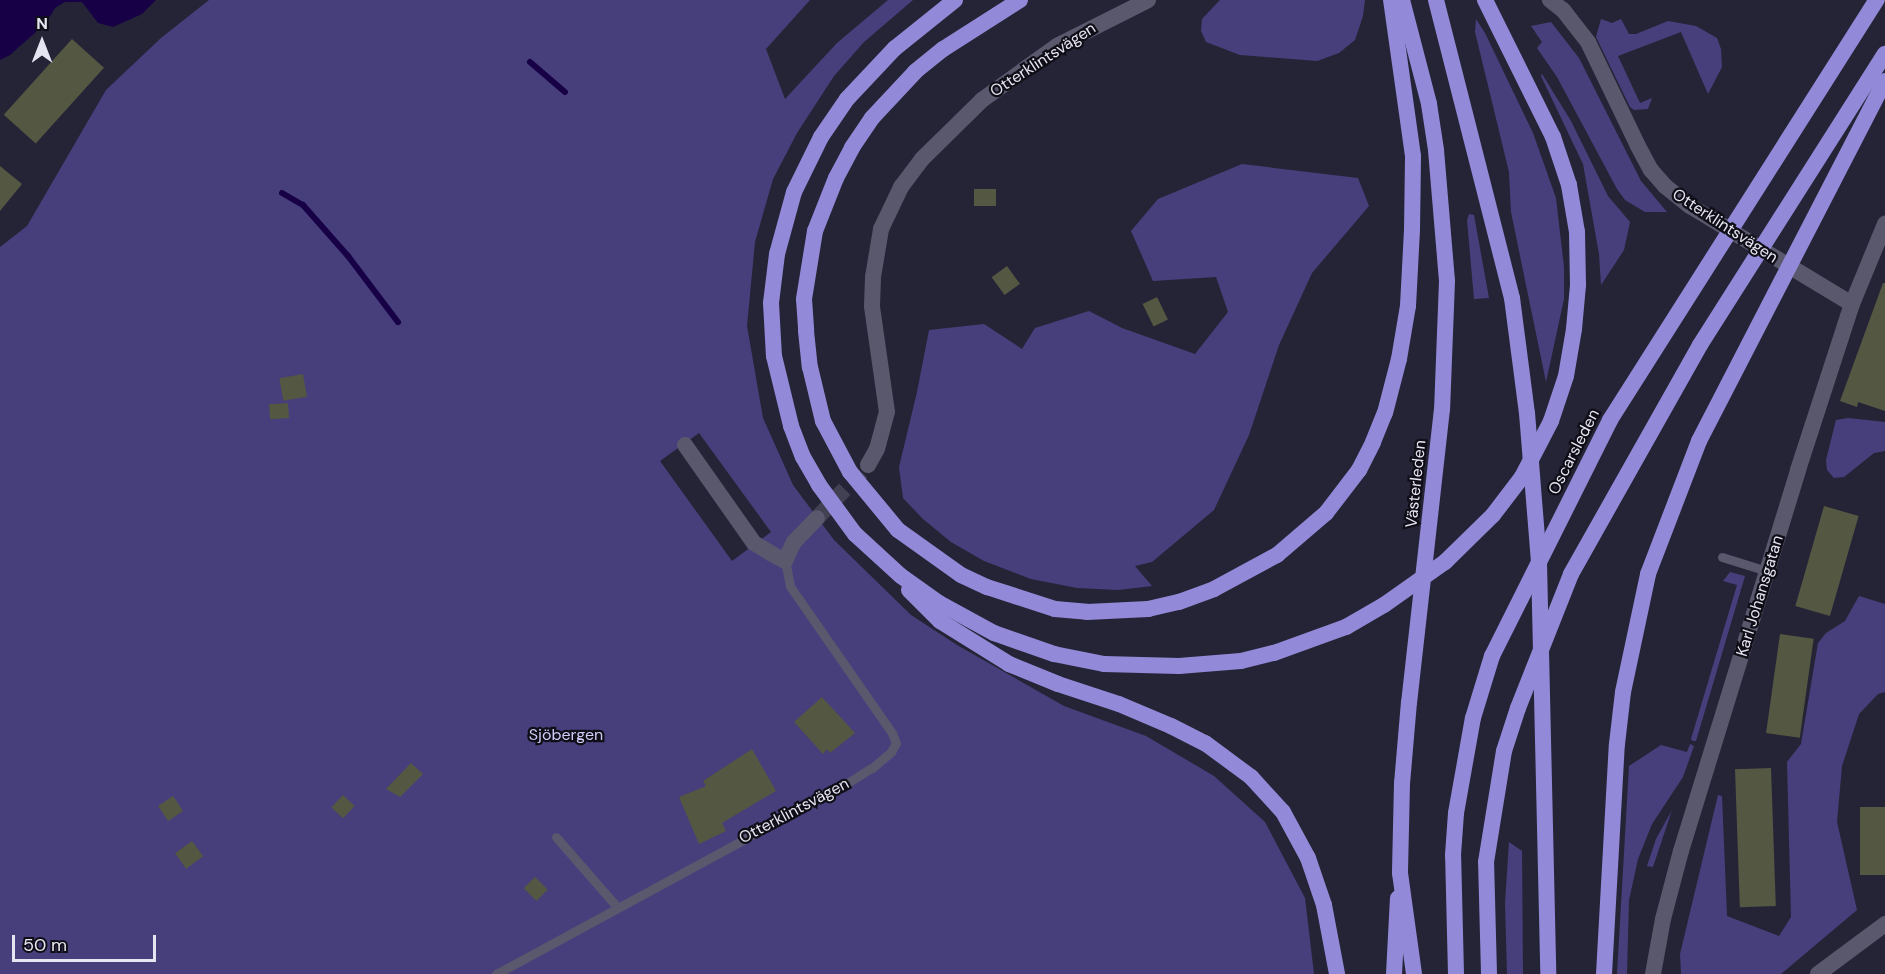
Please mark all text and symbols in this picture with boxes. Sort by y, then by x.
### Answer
north arrow [12,12,72,72]
text: N [36,13,48,34]
street label: Otterklintsvägen [987,19,1099,101]
street label: Otterklintsvägen [1669,185,1781,267]
street label: Oscarsleden [1544,406,1604,498]
street label: Västerleden [1402,439,1430,529]
street label: Karl Johansgatan [1732,533,1788,659]
park label: Sjöbergen [529,725,603,745]
street label: Otterklintsvägen [736,774,852,848]
scale bar [15,923,159,961]
text: 50 m [23,933,67,957]

